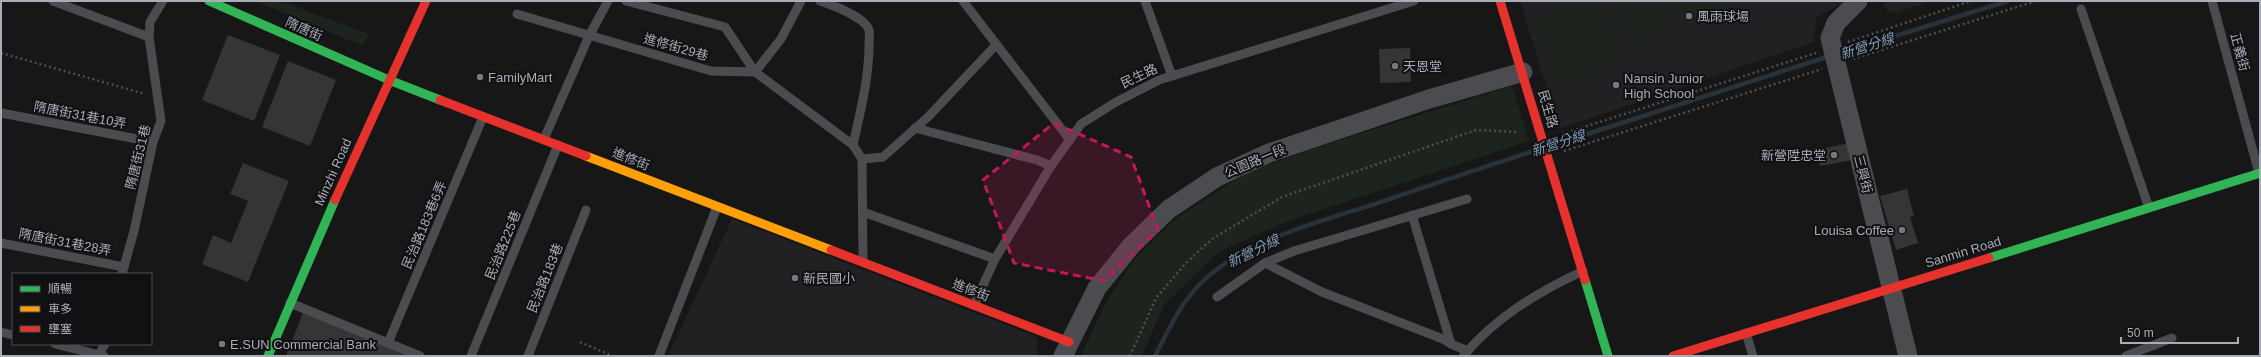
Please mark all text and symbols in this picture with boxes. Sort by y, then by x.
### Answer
place label: 風雨球場 [1697,9,1749,24]
marker: 風雨球場 [1684,11,1694,21]
street label: 隋唐街 [283,14,325,44]
water label: 新營分線 [1838,29,1898,62]
street label: 進修街29巷 [642,31,710,63]
street label: 正義街 [2228,31,2252,73]
place label: 天恩堂 [1403,59,1442,74]
street label: 民生路 [1118,61,1160,91]
marker: 天恩堂 [1390,61,1400,71]
place label: FamilyMart [488,70,553,85]
place label: Nansin Junior High School [1624,71,1704,101]
marker: FamilyMart [475,72,485,82]
marker: Nansin Junior High School [1611,80,1621,90]
street label: 民生路 [1535,88,1561,130]
street label: 隋唐街31巷10弄 [32,99,128,131]
street label: 隋唐街31巷 [123,123,153,191]
water label: 新營分線 [1529,126,1589,159]
street label: Minzhi Road [311,136,355,208]
street label: 公園路一段 [1222,141,1288,181]
street label: 進修街 [610,145,652,173]
place label: 新營陞忠堂 [1761,148,1826,163]
marker: 新營陞忠堂 [1829,150,1839,160]
street label: 三興街 [1851,153,1875,195]
street label: 民治路183巷6弄 [399,179,449,271]
street label: 民治路225巷 [482,208,524,282]
place label: Louisa Coffee [1814,223,1894,238]
marker: Louisa Coffee [1897,225,1907,235]
street label: 隋唐街31巷28弄 [17,226,113,258]
water label: 新營分線 [1224,231,1283,270]
street label: Sanmin Road [1923,233,2003,271]
street label: 民治路183巷 [524,241,566,315]
place label: 新民國小 [803,271,855,286]
legend [12,273,152,345]
marker: 新民國小 [790,273,800,283]
street label: 進修街 [950,276,992,304]
text: 順暢 [48,282,72,296]
text: 車多 [48,302,72,316]
scale bar [2121,319,2238,345]
text: 壅塞 [48,322,72,336]
text: 50 m [2127,326,2154,340]
place label: E.SUN Commercial Bank [230,337,376,352]
marker: E.SUN Commercial Bank [217,339,227,349]

